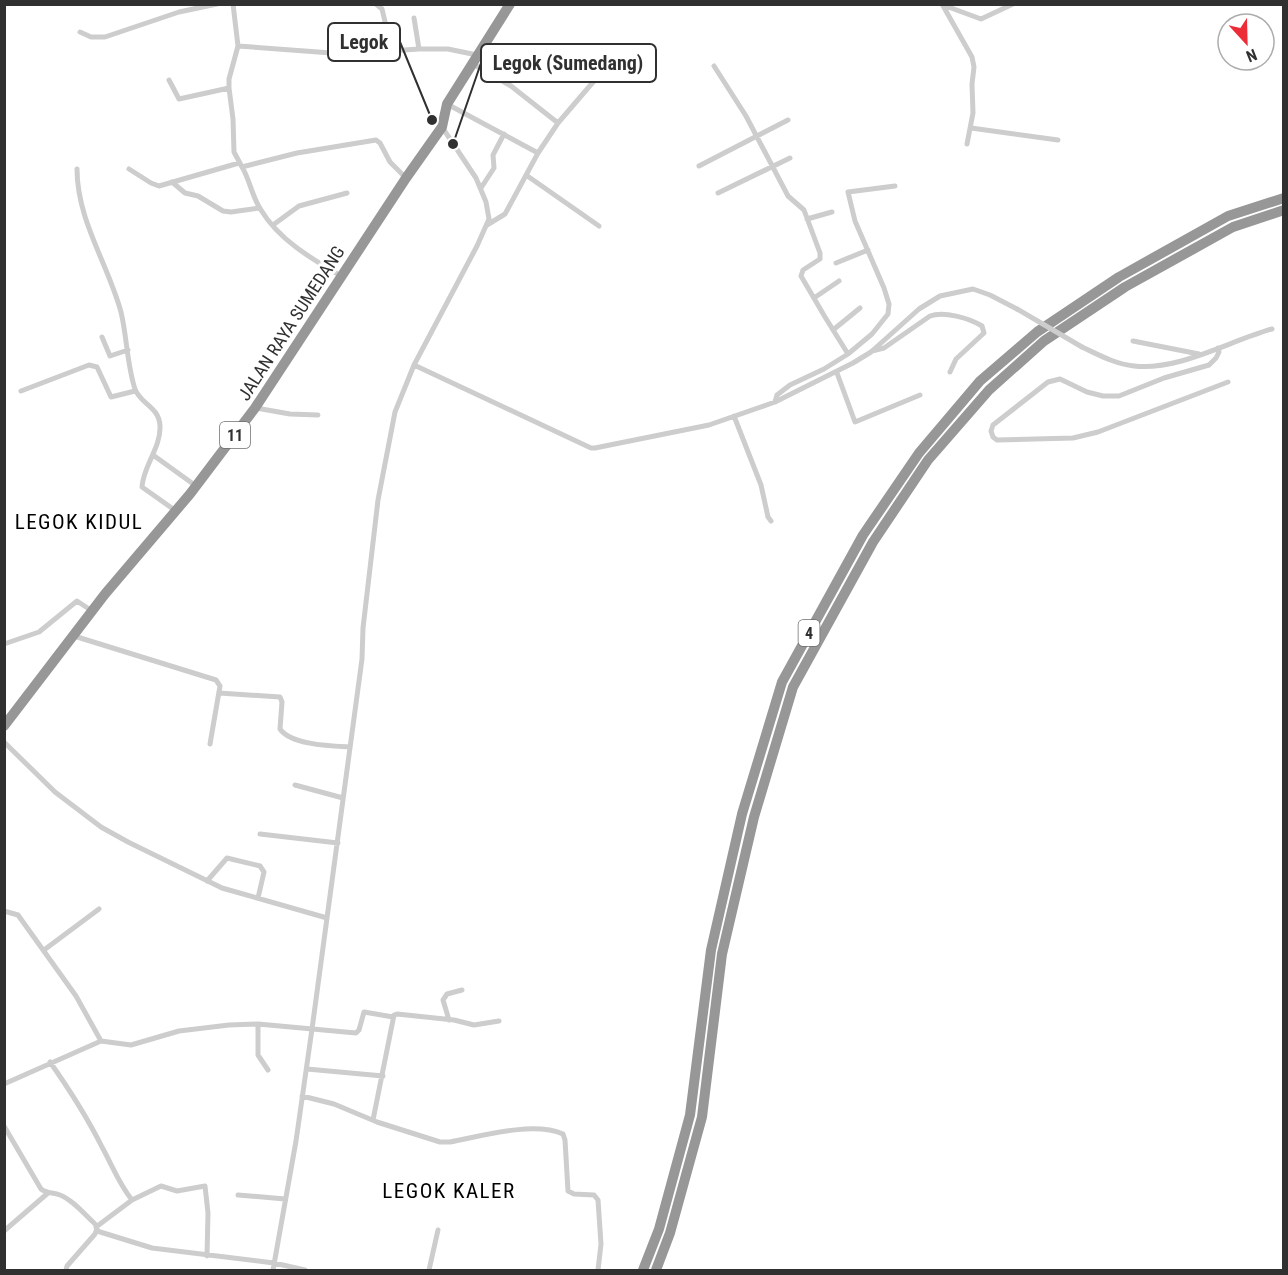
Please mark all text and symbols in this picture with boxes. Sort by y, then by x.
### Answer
north arrow [1216,12,1276,72]
callout: Legok [328,23,400,61]
text: Legok [340,30,389,54]
callout: Legok (Sumedang) [481,44,656,82]
text: N [1243,45,1260,66]
text: Legok (Sumedang) [493,51,643,75]
street label: JALAN RAYA SUMEDANG [233,242,349,404]
road number: 11 [220,422,250,448]
district label: LEGOK KIDUL [15,510,143,534]
road number: 4 [798,620,820,646]
district label: LEGOK KALER [382,1179,516,1203]

